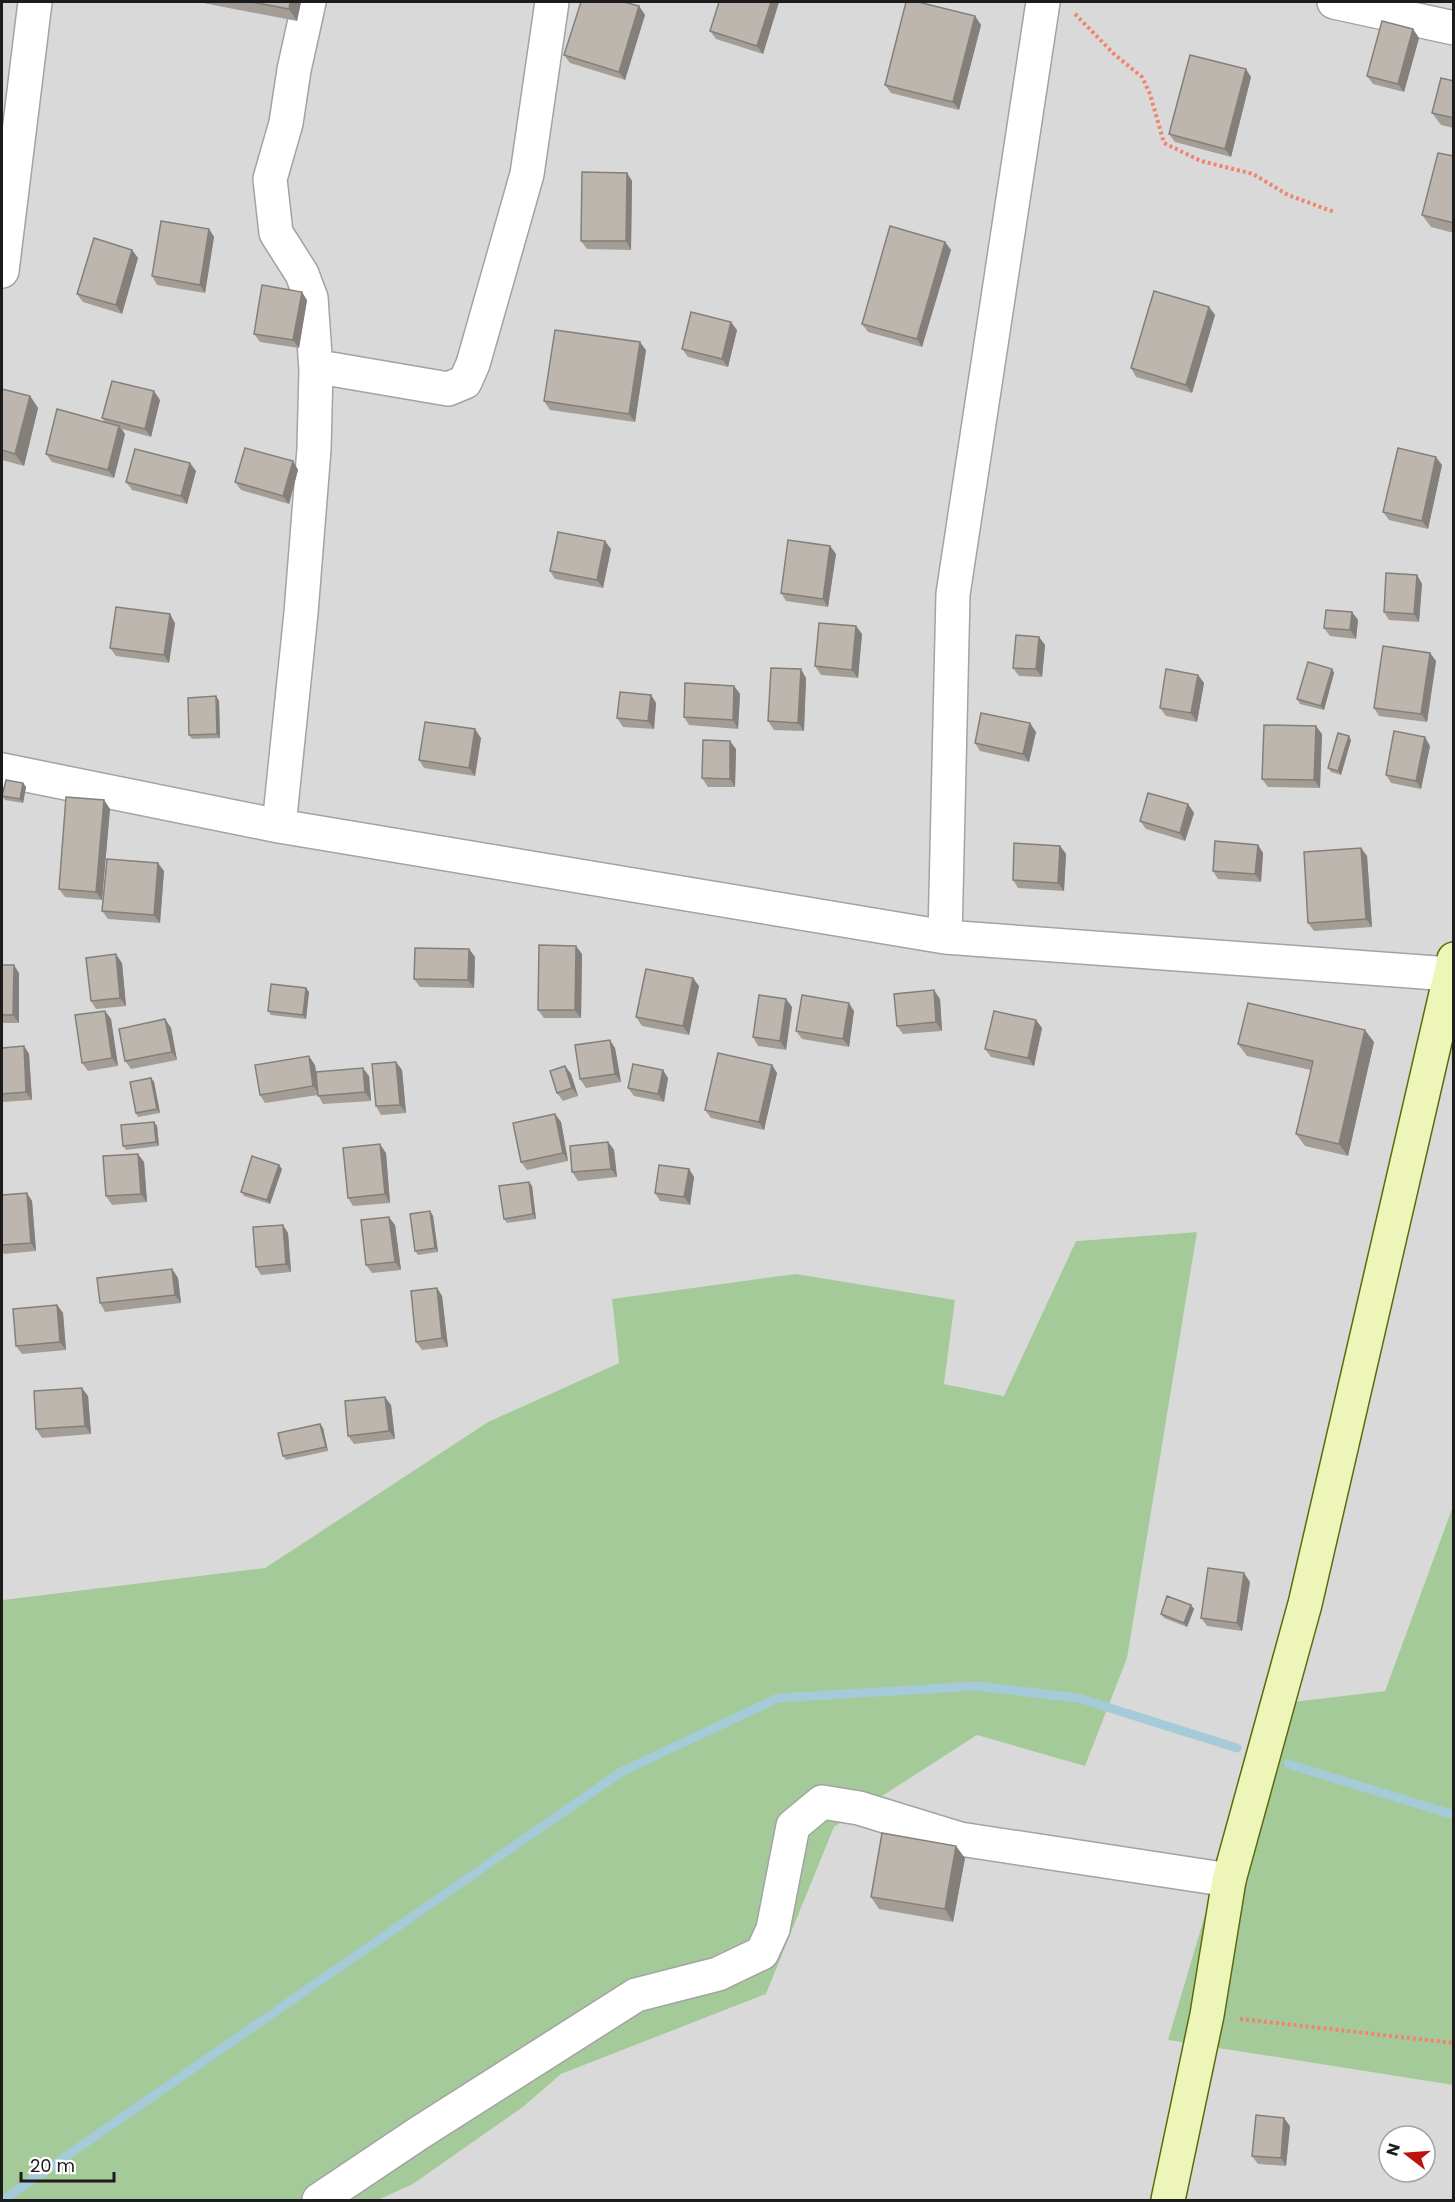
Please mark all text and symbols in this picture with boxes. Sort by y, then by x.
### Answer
north arrow [1377,2124,1437,2184]
text: N [1380,2141,1406,2159]
scale bar [21,2145,114,2183]
text: 20 m [30,2153,75,2178]

